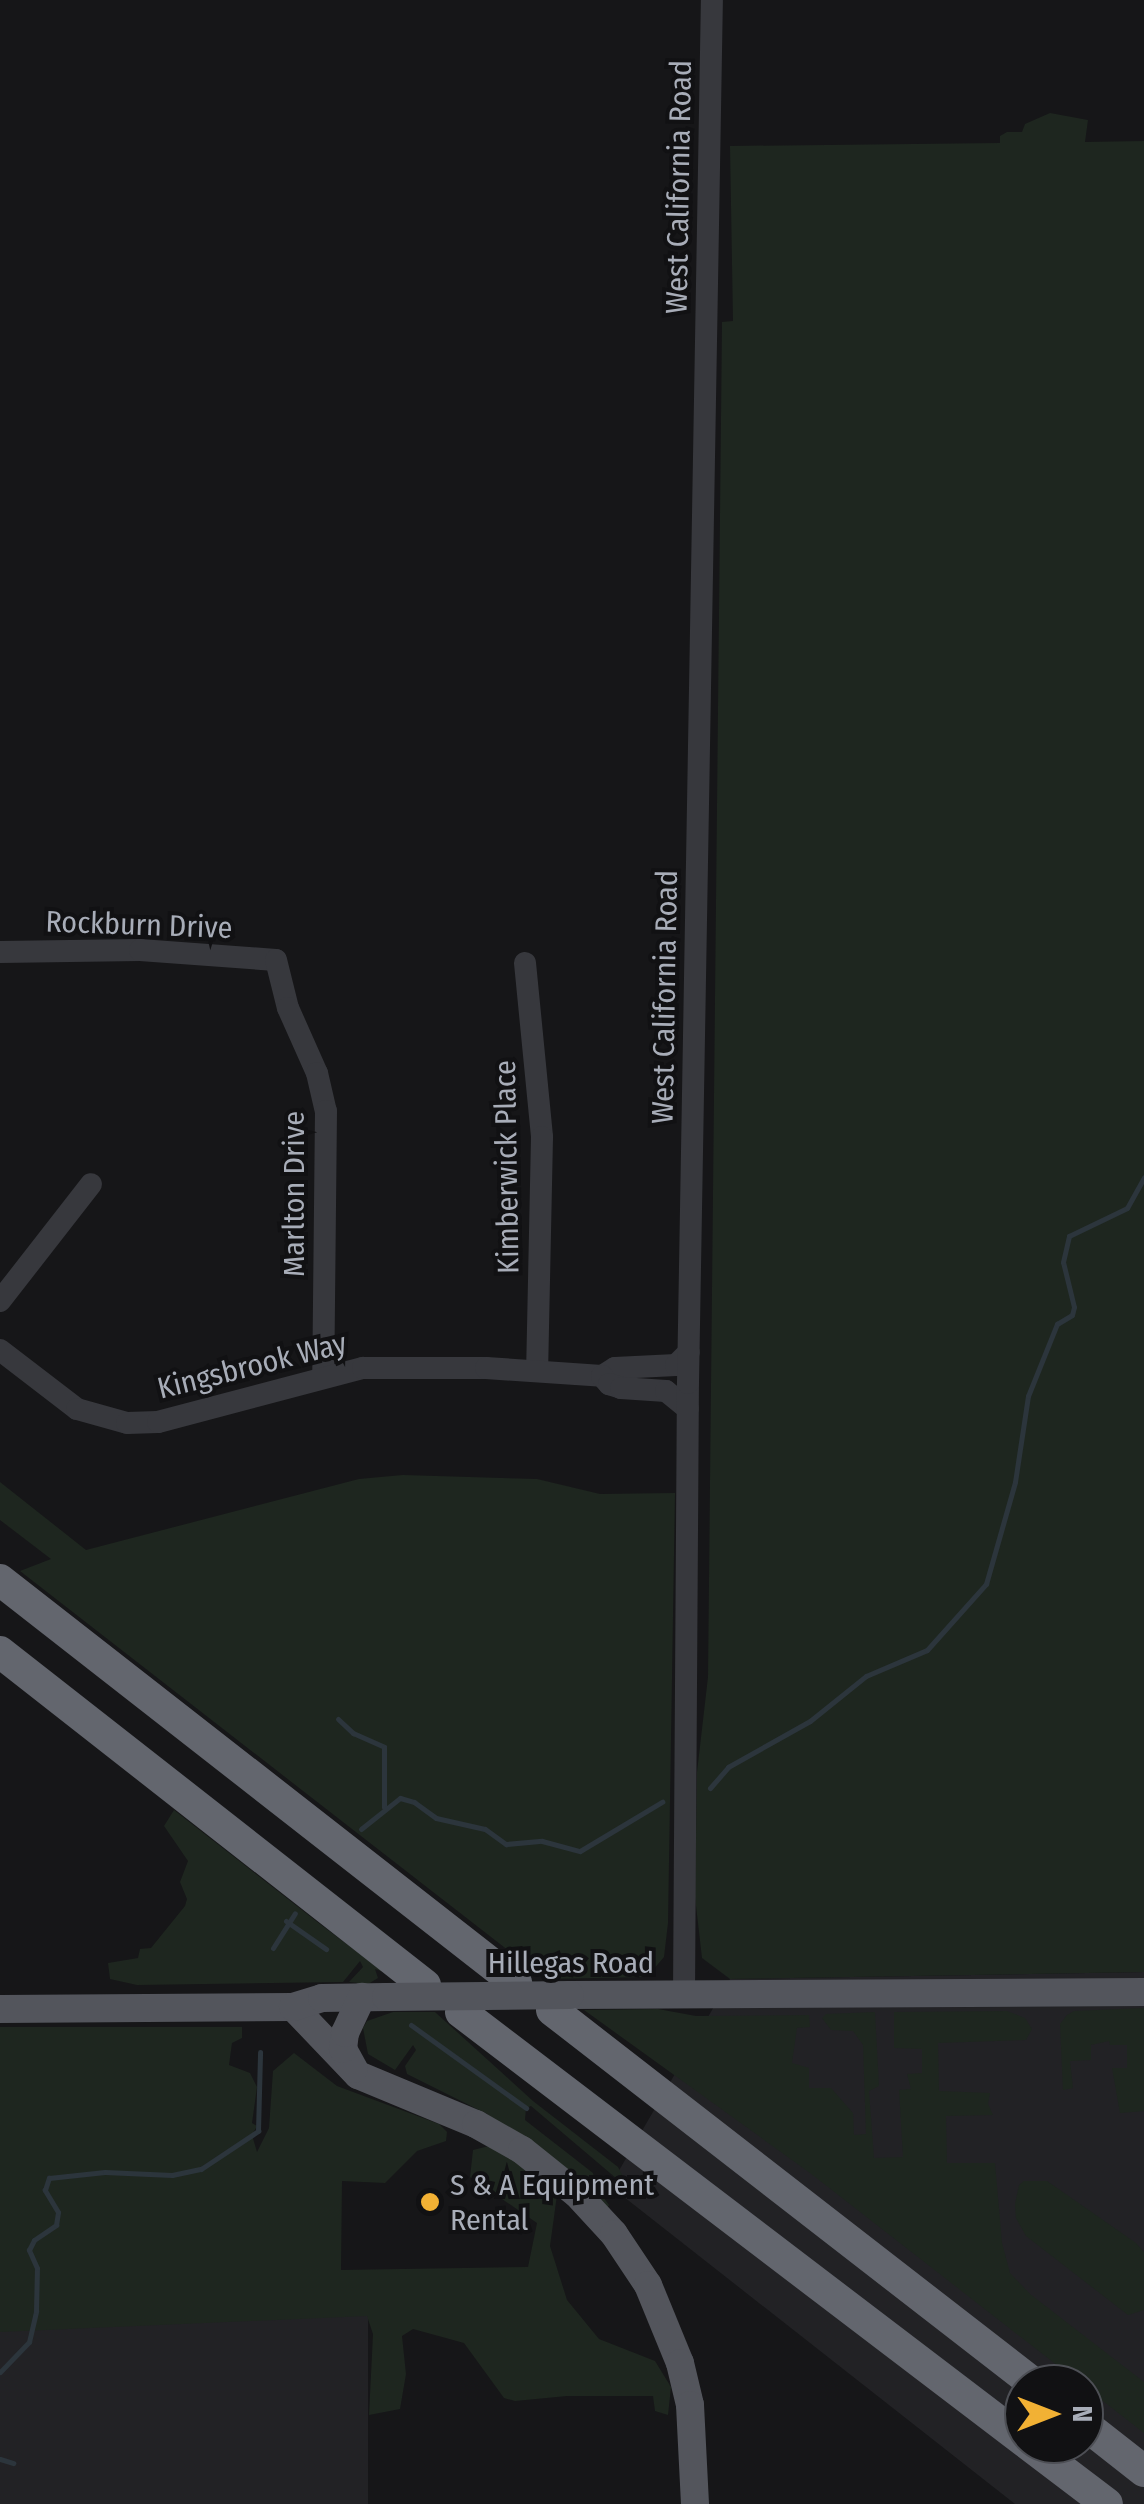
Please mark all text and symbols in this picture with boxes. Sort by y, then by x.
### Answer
street label: West California Road [659,60,699,314]
street label: West California Road [645,870,685,1124]
street label: Rockburn Drive [45,904,233,946]
street label: Kimberwick Place [487,1060,527,1274]
street label: Marlton Drive [276,1111,312,1277]
street label: Kingsbrook Way [154,1325,350,1407]
street label: Hillegas Road [488,1945,654,1981]
place label: S & A Equipment Rental [450,2167,654,2238]
marker: S & A Equipment Rental [419,2191,441,2213]
north arrow [1004,2364,1104,2464]
text: N [1066,2406,1099,2422]

